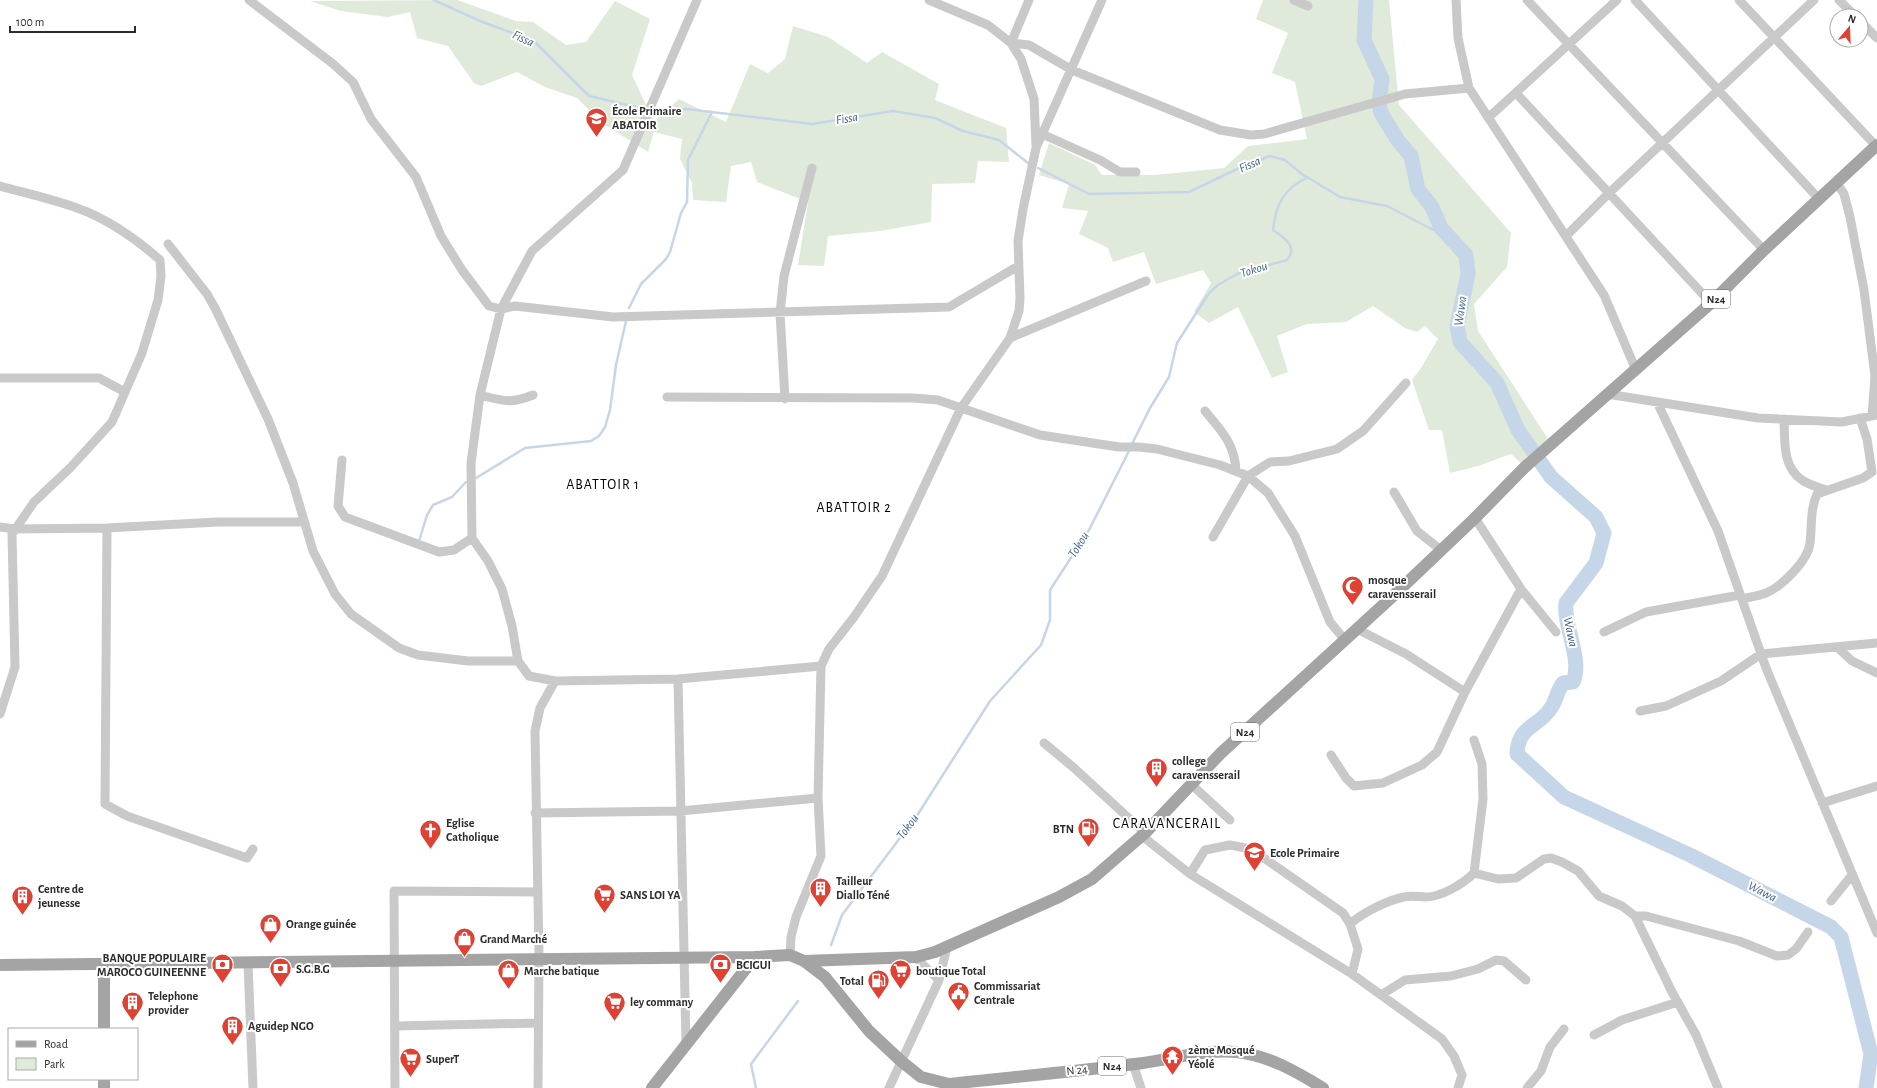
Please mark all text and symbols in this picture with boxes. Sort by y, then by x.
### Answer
scale bar [10,8,135,34]
north arrow [1829,8,1869,48]
text: N [1847,13,1858,25]
text: 100 m [16,16,44,28]
water label: Fissa [510,28,536,50]
place label: École Primaire ABATOIR [612,103,682,131]
school or university icon: École Primaire ABATOIR [584,105,610,138]
water label: Fissa [835,111,859,127]
water label: Fissa [1237,154,1263,175]
water label: Tokou [1239,260,1269,280]
road number: N24 [1702,290,1730,308]
water label: Wawa [1452,295,1470,327]
district label: ABATTOIR 1 [566,478,640,492]
district label: ABATTOIR 2 [816,501,892,515]
water label: Tokou [1066,530,1092,560]
mosque icon: mosque caravensserail [1340,574,1366,607]
place label: mosque caravensserail [1368,574,1436,600]
water label: Wawa [1561,616,1580,648]
road number: N24 [1231,723,1259,741]
building icon: college caravensserail [1144,755,1170,788]
place label: college caravensserail [1172,755,1240,781]
water label: Tokou [895,812,921,842]
fuel station icon: BTN [1076,816,1102,849]
church icon: Eglise Catholique [418,817,444,850]
place label: Eglise Catholique [446,817,499,843]
district label: CARAVANCERAIL [1113,817,1221,831]
place label: BTN [1053,823,1074,835]
school or university icon: Ecole Primaire [1241,840,1267,873]
place label: Ecole Primaire [1270,847,1340,859]
building icon: Tailleur Diallo Téné [808,875,834,908]
place label: Tailleur Diallo Téné [836,875,890,901]
water label: Wawa [1746,879,1779,905]
supermarket icon: SANS LOI YA [592,882,618,915]
building icon: Centre de jeunesse [9,883,35,916]
place label: Centre de jeunesse [38,883,84,910]
place label: SANS LOI YA [620,889,681,901]
shop icon: Orange guinée [257,911,283,944]
place label: Orange guinée [286,918,357,930]
shop icon: Grand Marché [452,926,478,959]
place label: Grand Marché [480,933,547,945]
place label: BANQUE POPULAIRE MAROCO GUINEENNE [97,952,206,978]
bank icon: BANQUE POPULAIRE MAROCO GUINEENNE [209,952,235,985]
bank icon: BCIGUI [707,952,733,985]
bank icon: S.G.B.G [268,956,294,989]
shop icon: Marche batique [495,958,521,991]
supermarket icon: boutique Total [888,958,914,991]
place label: BCIGUI [736,959,771,971]
place label: S.G.B.G [296,963,330,975]
place label: Marche batique [524,965,599,977]
place label: boutique Total [916,965,986,977]
fuel station icon: Total [866,968,892,1001]
place label: Total [840,975,864,987]
public building icon: Commissariat Centrale [946,980,972,1013]
place label: Commissariat Centrale [974,980,1040,1006]
supermarket icon: ley commany [601,989,627,1022]
building icon: Telephone provider [119,990,145,1023]
place label: Telephone provider [148,990,199,1016]
place label: ley commany [630,996,694,1009]
building icon: Aguidep NGO [219,1013,245,1046]
place label: Aguidep NGO [248,1020,314,1032]
legend [8,1028,138,1080]
text: Road [44,1038,68,1050]
temple icon: 2ème Mosqué Yéolé [1159,1044,1185,1077]
place label: 2ème Mosqué Yéolé [1188,1044,1255,1070]
supermarket icon: SuperT [397,1046,423,1079]
place label: SuperT [426,1053,459,1065]
road number: N24 [1098,1057,1126,1075]
text: Park [44,1058,65,1070]
street label: N 24 [1066,1063,1088,1077]

